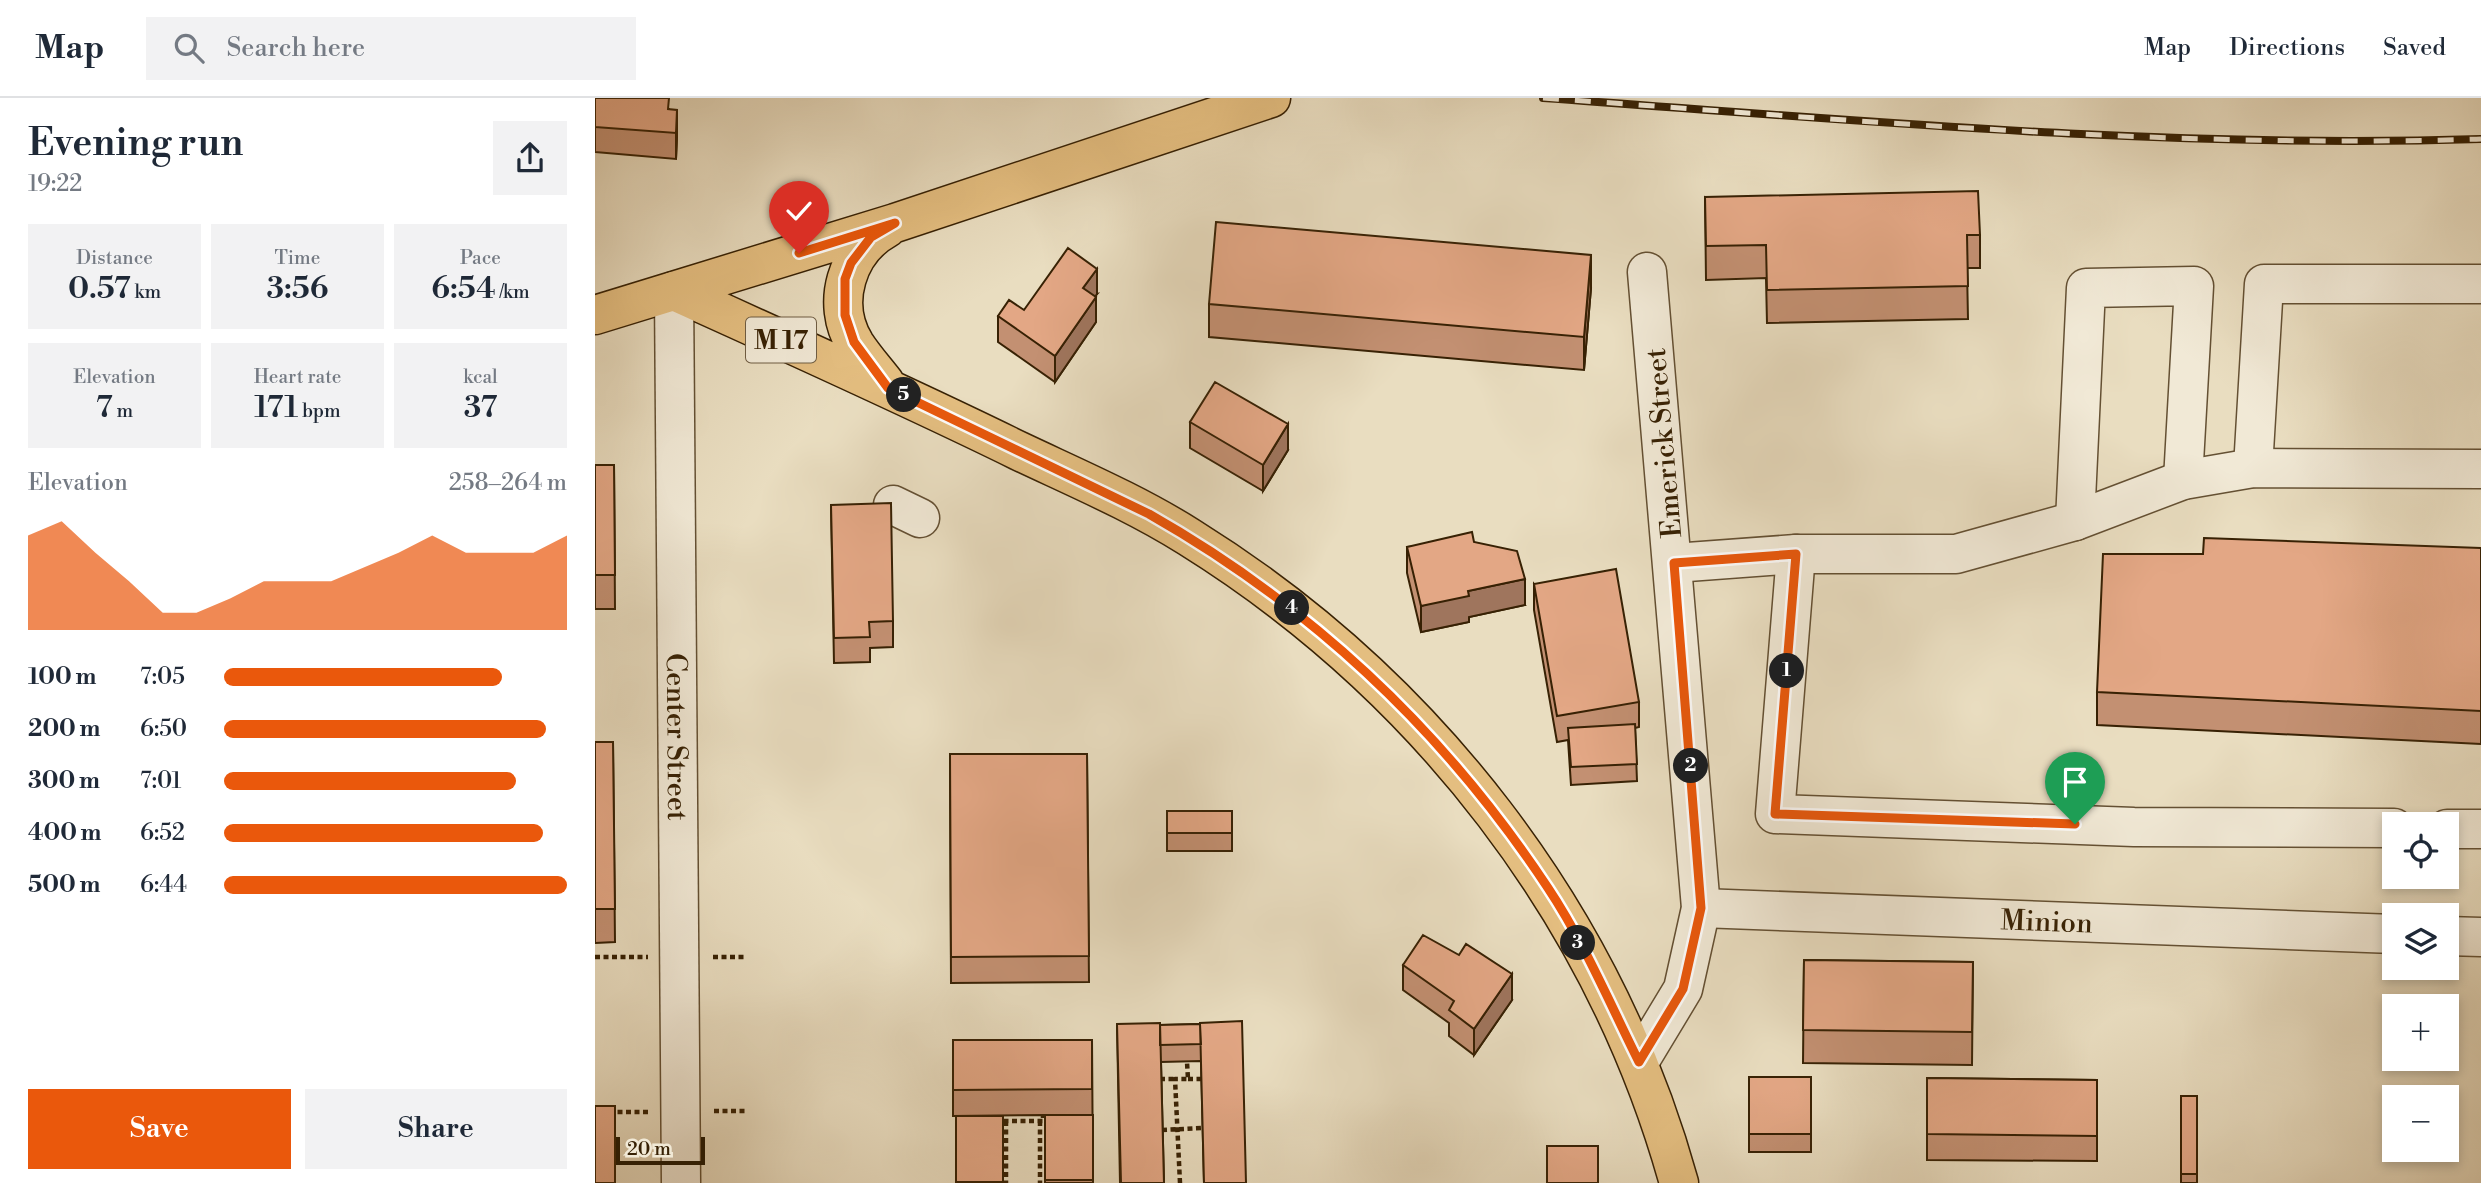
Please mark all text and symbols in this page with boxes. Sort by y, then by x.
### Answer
search box [146,17,636,80]
text: Map [35,28,104,69]
icon: search [170,29,208,67]
text: Search here [226,32,365,64]
text: Map [2144,33,2191,63]
text: Directions [2229,33,2345,63]
text: Saved [2383,33,2446,63]
text: Evening run [28,120,243,167]
button: share [493,121,567,195]
text: 19:22 [28,170,82,198]
pin [769,181,829,253]
icon: check [780,192,818,230]
text: Distance [76,246,153,270]
text: Time [275,246,320,270]
text: Pace [460,246,501,270]
text: 0.57 [68,270,131,308]
text: 3:56 [267,270,328,308]
text: 6:54 [431,270,496,308]
text: km [131,280,161,304]
text: /km [496,280,530,304]
road number: M 17 [746,317,816,362]
street label: Emerick Street [1639,346,1690,539]
text: Elevation [73,365,156,389]
text: Heart rate [254,365,341,389]
text: kcal [463,365,498,389]
pin: 5 [887,378,921,412]
text: 5 [898,382,909,406]
text: 7 [96,389,113,427]
text: 171 [254,389,298,427]
text: 37 [464,389,497,427]
text: m [113,399,133,423]
text: bpm [298,399,341,423]
text: Elevation [28,469,128,497]
text: 258–264 m [449,469,567,497]
pin: 4 [1275,590,1309,626]
text: 4 [1285,595,1298,619]
street label: Center Street [658,653,694,821]
pin: 1 [1769,654,1805,688]
text: 1 [1782,658,1791,682]
text: 100 m [28,663,96,691]
text: 7:05 [140,663,185,691]
text: 200 m [28,715,100,743]
text: 6:50 [140,715,187,743]
pin: 2 [1673,748,1709,784]
pin [2045,752,2105,824]
text: 2 [1685,753,1696,777]
icon: arrive [2056,763,2094,801]
text: 300 m [28,767,100,795]
text: 7:01 [140,767,182,795]
map controls [2382,812,2459,1162]
button: locate [2382,812,2459,889]
text: 400 m [28,819,101,847]
text: 6:52 [140,819,185,847]
text: 500 m [28,871,100,899]
text: 6:44 [140,871,187,899]
street label: Minion [2000,903,2094,942]
button: layers [2382,903,2459,980]
pin: 3 [1560,926,1595,960]
text: 3 [1572,930,1583,954]
button: + [2382,994,2459,1071]
button: − [2382,1085,2459,1162]
button: Save [28,1089,291,1169]
button: Share [305,1089,567,1169]
scale bar [616,1134,705,1166]
text: 20 m [627,1137,671,1161]

